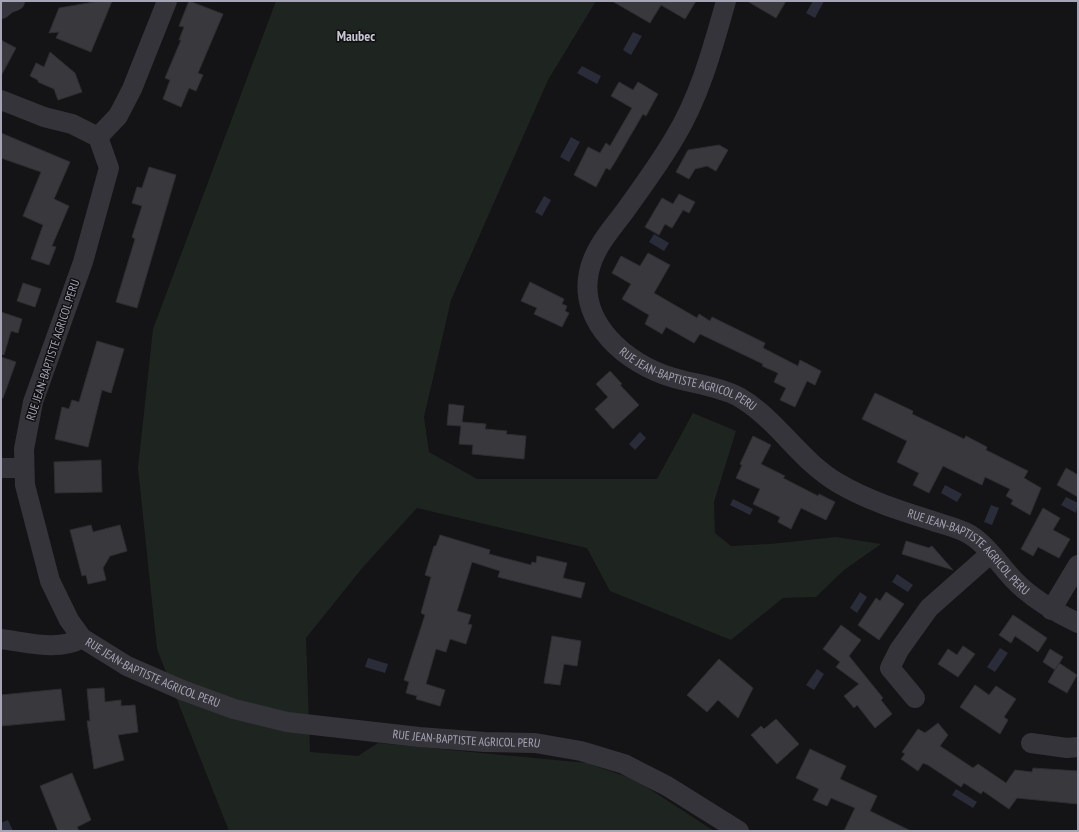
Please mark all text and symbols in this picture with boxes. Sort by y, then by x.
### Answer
district label: Maubec [337,27,375,45]
street label: RUE JEAN-BAPTISTE AGRICOL PERU [23,277,82,422]
street label: RUE JEAN-BAPTISTE AGRICOL PERU [617,344,760,414]
street label: RUE JEAN-BAPTISTE AGRICOL PERU [906,505,1033,598]
street label: RUE JEAN-BAPTISTE AGRICOL PERU [83,634,222,710]
street label: RUE JEAN-BAPTISTE AGRICOL PERU [392,726,541,751]

